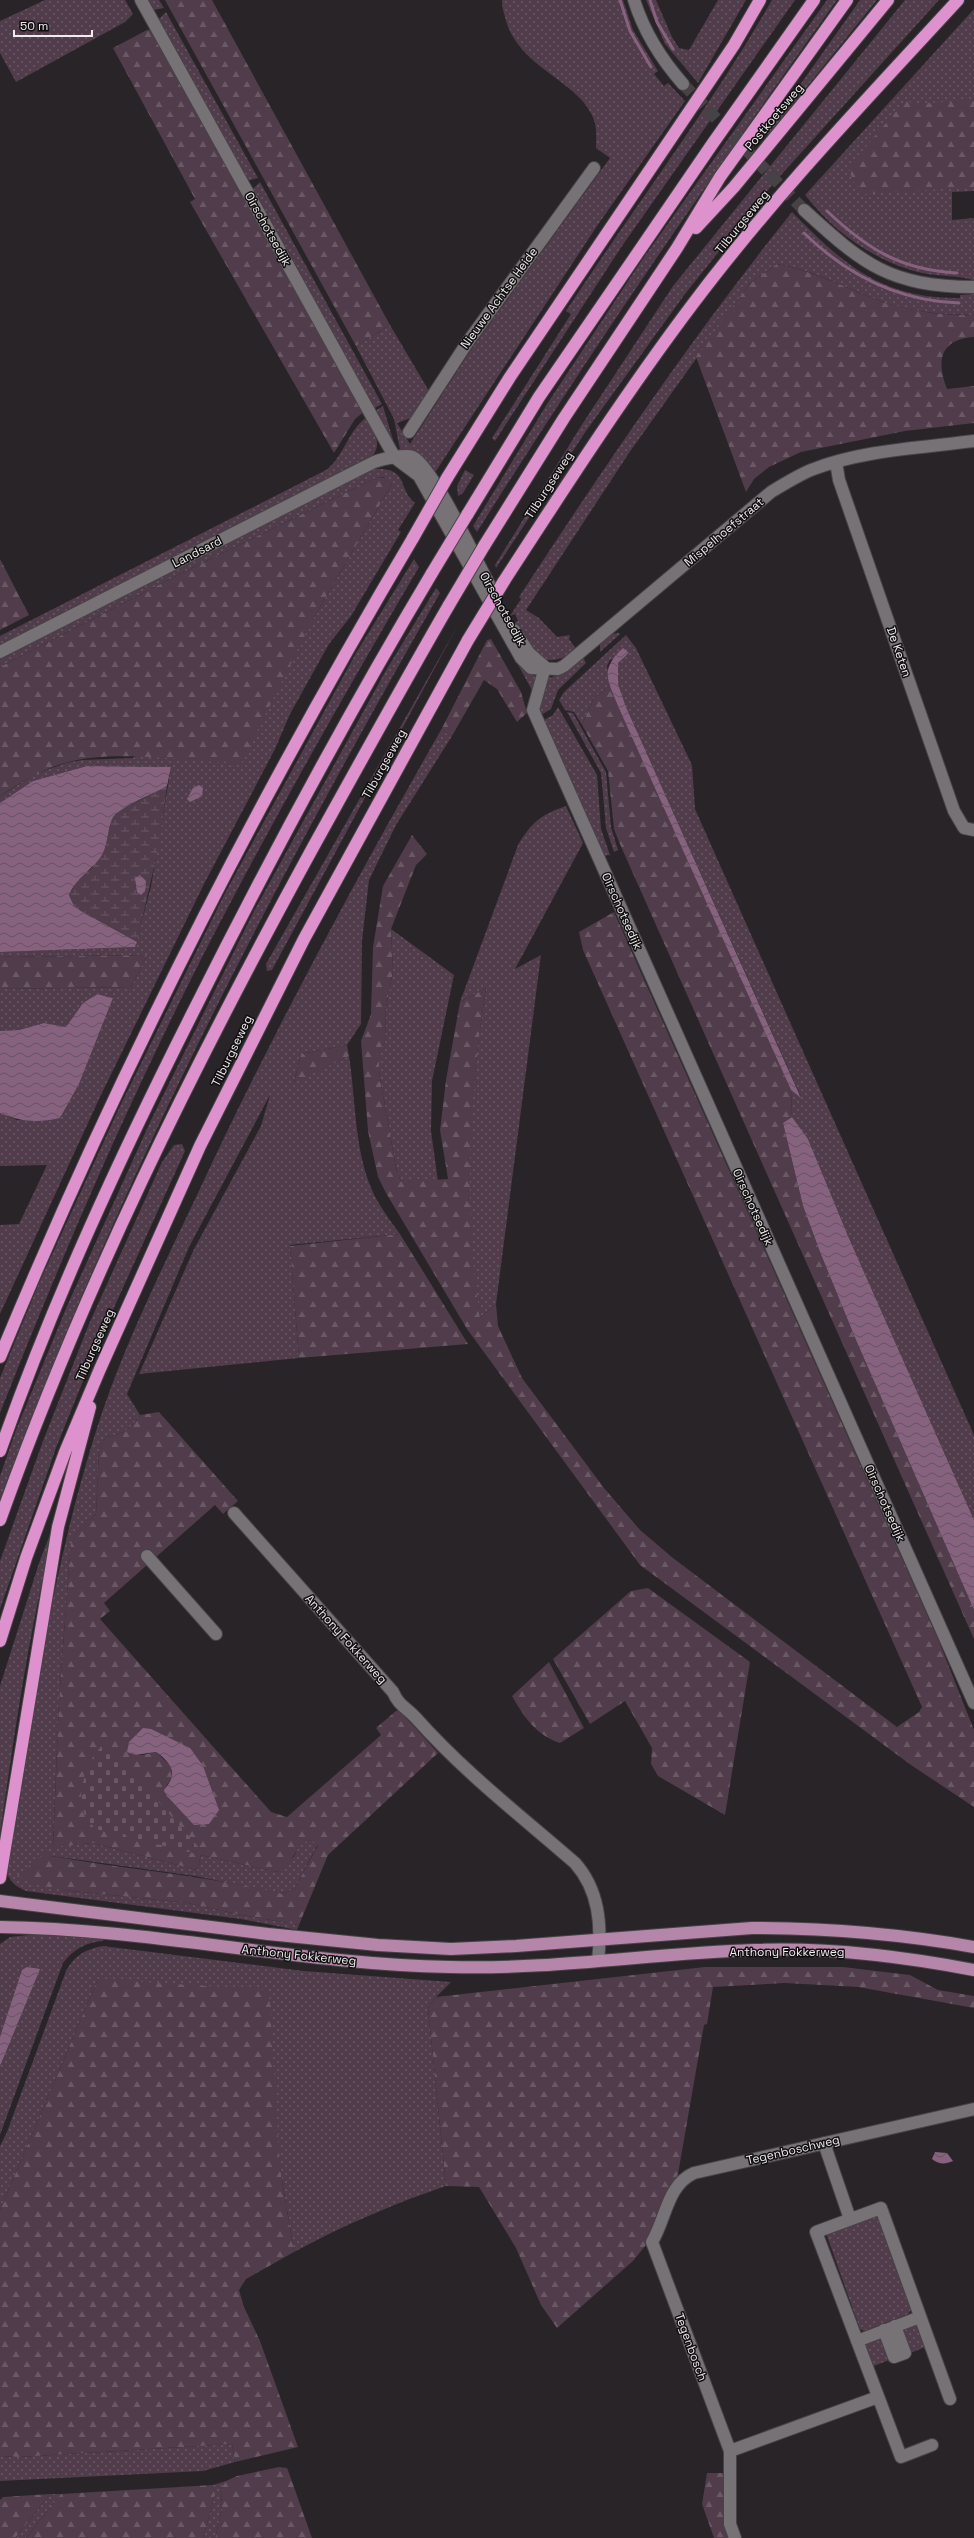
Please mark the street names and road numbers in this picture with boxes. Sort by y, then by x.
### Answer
street label: Postkoetsweg [741,80,807,154]
street label: Tilburgseweg [711,187,773,257]
street label: Oirschotsedijk [241,189,295,269]
street label: Nieuwe Achtse Heide [457,244,541,352]
street label: Tilburgseweg [521,448,577,522]
street label: Mispelhoefstraat [681,494,767,570]
street label: Landsard [169,533,225,571]
street label: Oirschotsedijk [476,569,530,649]
street label: De Keten [883,625,915,679]
street label: Tilburgseweg [358,726,410,802]
street label: Oirschotsedijk [598,870,646,952]
street label: Tilburgseweg [208,1013,256,1089]
street label: Oirschotsedijk [729,1166,777,1248]
street label: Tilburgseweg [72,1306,118,1384]
street label: Oirschotsedijk [861,1462,909,1544]
street label: Anthony Fokkerweg [302,1591,390,1687]
street label: Anthony Fokkerweg [241,1941,357,1969]
street label: Anthony Fokkerweg [729,1944,845,1960]
street label: Tegenboschweg [745,2131,841,2169]
street label: Tegenbosch [671,2311,711,2383]

